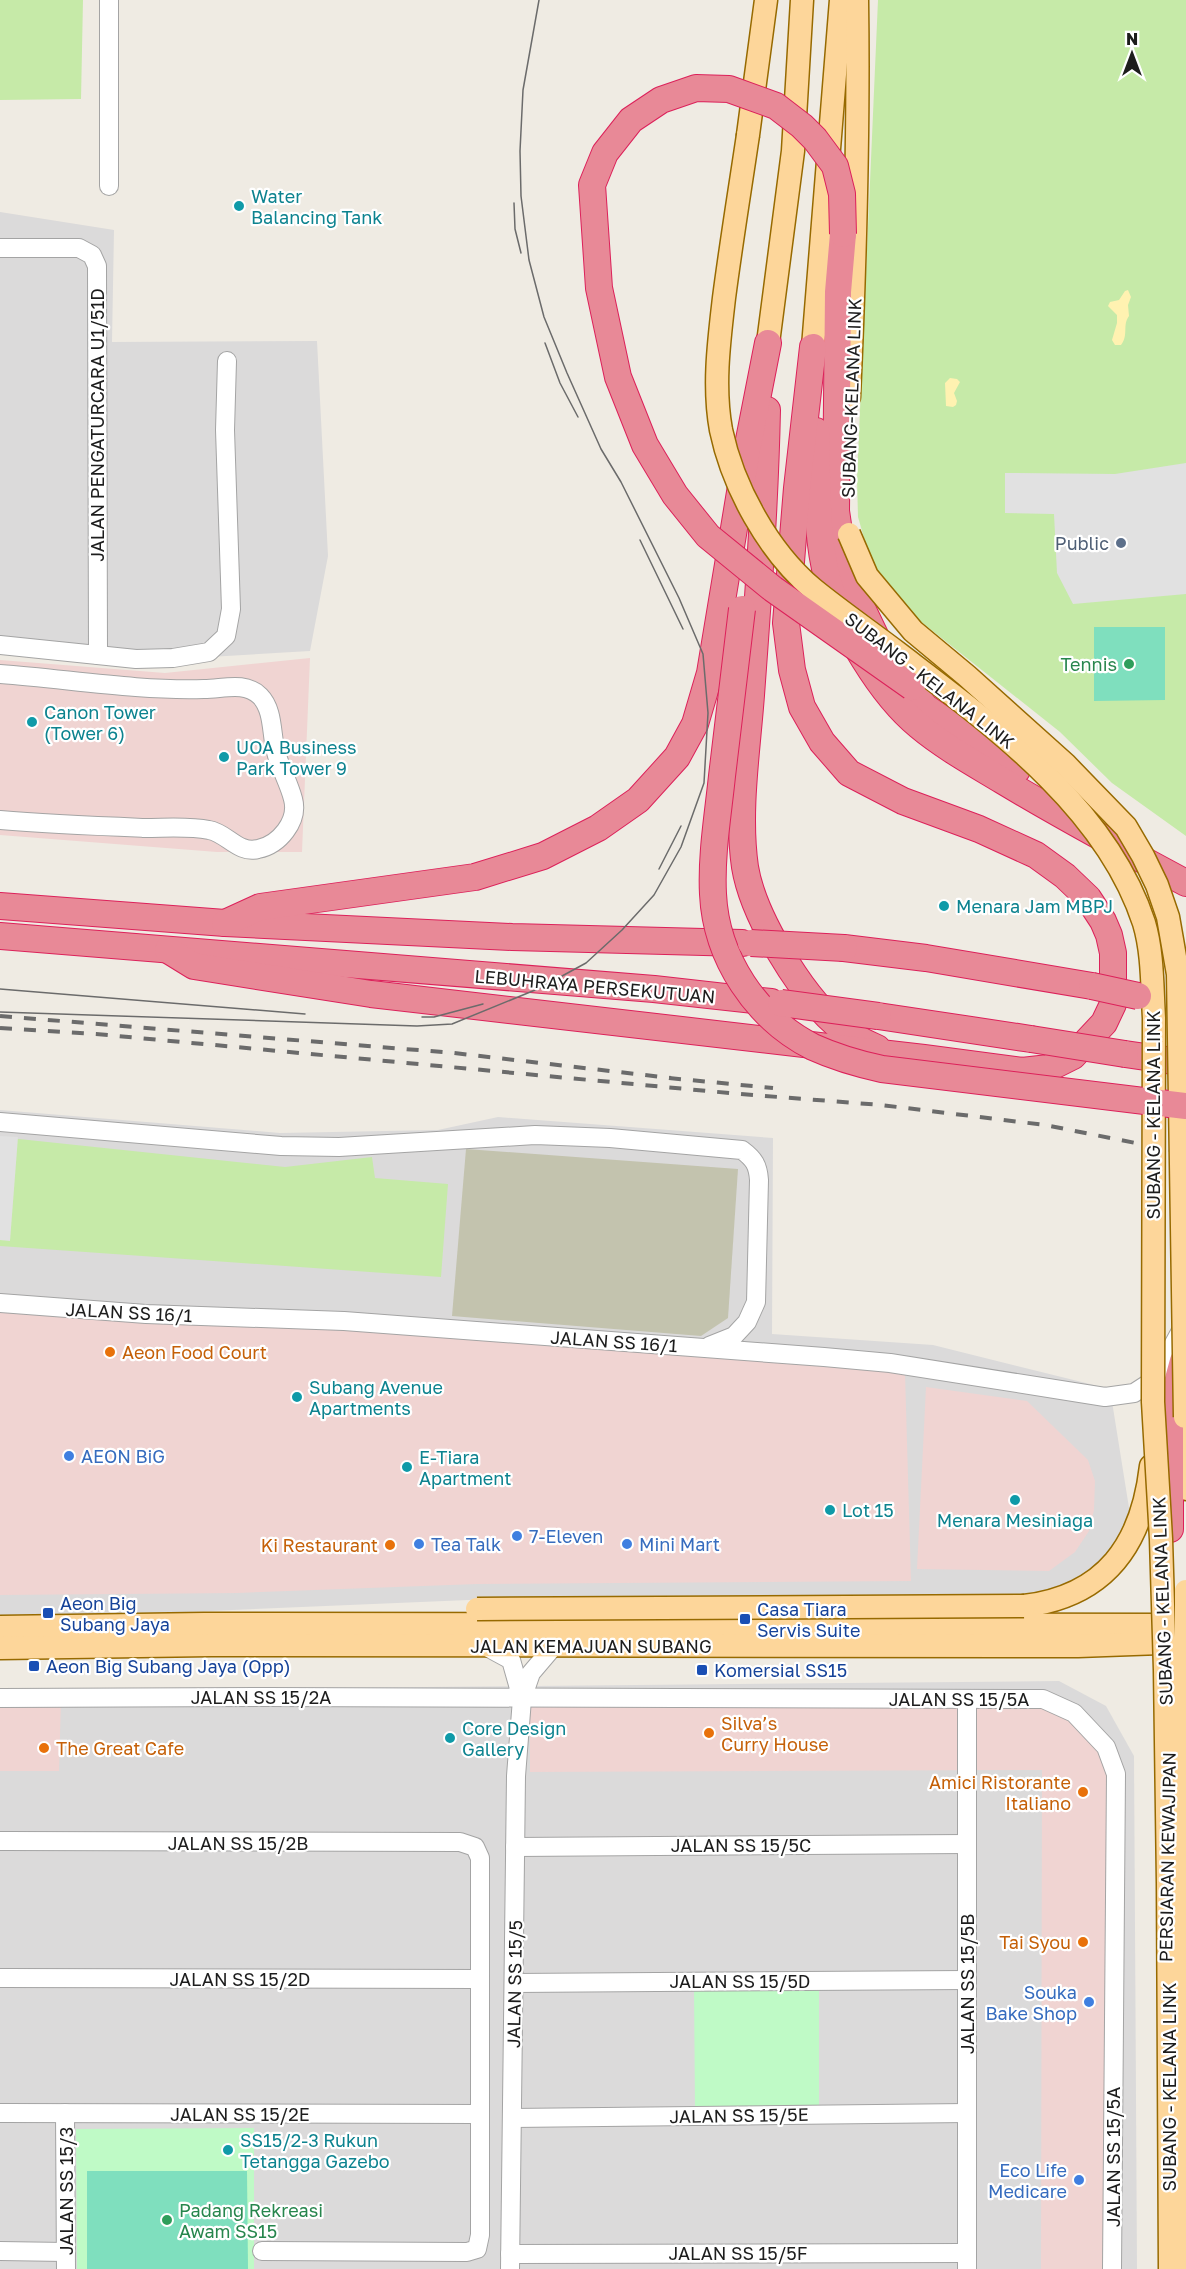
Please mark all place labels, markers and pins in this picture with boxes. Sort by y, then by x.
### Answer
place label: Water Balancing Tank [251,185,382,228]
marker: Water Balancing Tank [232,199,246,213]
place label: Public [1055,532,1109,554]
marker: Public [1114,536,1128,550]
place label: Tennis [1061,653,1117,675]
marker: Tennis [1122,657,1136,671]
place label: Canon Tower (Tower 6) [44,701,156,744]
marker: Canon Tower (Tower 6) [25,715,39,729]
place label: UOA Business Park Tower 9 [236,736,357,779]
marker: UOA Business Park Tower 9 [217,750,231,764]
place label: Menara Jam MBPJ [956,895,1113,917]
marker: Menara Jam MBPJ [937,899,951,913]
place label: Aeon Food Court [122,1341,267,1363]
marker: Aeon Food Court [103,1345,117,1359]
place label: Subang Avenue Apartments [309,1376,443,1419]
marker: Subang Avenue Apartments [290,1390,304,1404]
place label: AEON BiG [81,1445,165,1467]
place label: E-Tiara Apartment [419,1446,511,1489]
marker: AEON BiG [62,1449,76,1463]
marker: E-Tiara Apartment [400,1460,414,1474]
marker: Menara Mesiniaga [1008,1493,1022,1507]
place label: Lot 15 [842,1499,894,1521]
marker: Lot 15 [823,1503,837,1517]
place label: Menara Mesiniaga [937,1509,1093,1531]
place label: 7-Eleven [529,1525,603,1547]
marker: 7-Eleven [510,1529,524,1543]
place label: Tea Talk [431,1533,501,1555]
place label: Mini Mart [639,1533,720,1555]
place label: Ki Restaurant [261,1534,378,1556]
marker: Tea Talk [412,1537,426,1551]
marker: Mini Mart [620,1537,634,1551]
marker: Ki Restaurant [383,1538,397,1552]
place label: Aeon Big Subang Jaya [60,1592,170,1635]
place label: Casa Tiara Servis Suite [757,1598,860,1641]
marker: Aeon Big Subang Jaya [41,1606,55,1620]
marker: Casa Tiara Servis Suite [738,1612,752,1626]
place label: Aeon Big Subang Jaya (Opp) [46,1655,291,1677]
marker: Aeon Big Subang Jaya (Opp) [27,1659,41,1673]
place label: Komersial SS15 [714,1659,847,1681]
marker: Komersial SS15 [695,1663,709,1677]
place label: Silva’s Curry House [721,1712,829,1755]
place label: Core Design Gallery [462,1717,566,1760]
marker: Silva’s Curry House [702,1726,716,1740]
marker: Core Design Gallery [443,1731,457,1745]
place label: The Great Cafe [56,1737,184,1759]
marker: The Great Cafe [37,1741,51,1755]
place label: Amici Ristorante Italiano [929,1771,1071,1814]
marker: Amici Ristorante Italiano [1076,1785,1090,1799]
place label: Tai Syou [999,1931,1071,1953]
marker: Tai Syou [1076,1935,1090,1949]
place label: Souka Bake Shop [986,1981,1077,2024]
marker: Souka Bake Shop [1082,1995,1096,2009]
place label: SS15/2-3 Rukun Tetangga Gazebo [240,2129,390,2172]
marker: SS15/2-3 Rukun Tetangga Gazebo [221,2143,235,2157]
place label: Eco Life Medicare [988,2159,1067,2202]
marker: Eco Life Medicare [1072,2173,1086,2187]
place label: Padang Rekreasi Awam SS15 [179,2199,323,2242]
marker: Padang Rekreasi Awam SS15 [160,2213,174,2227]

